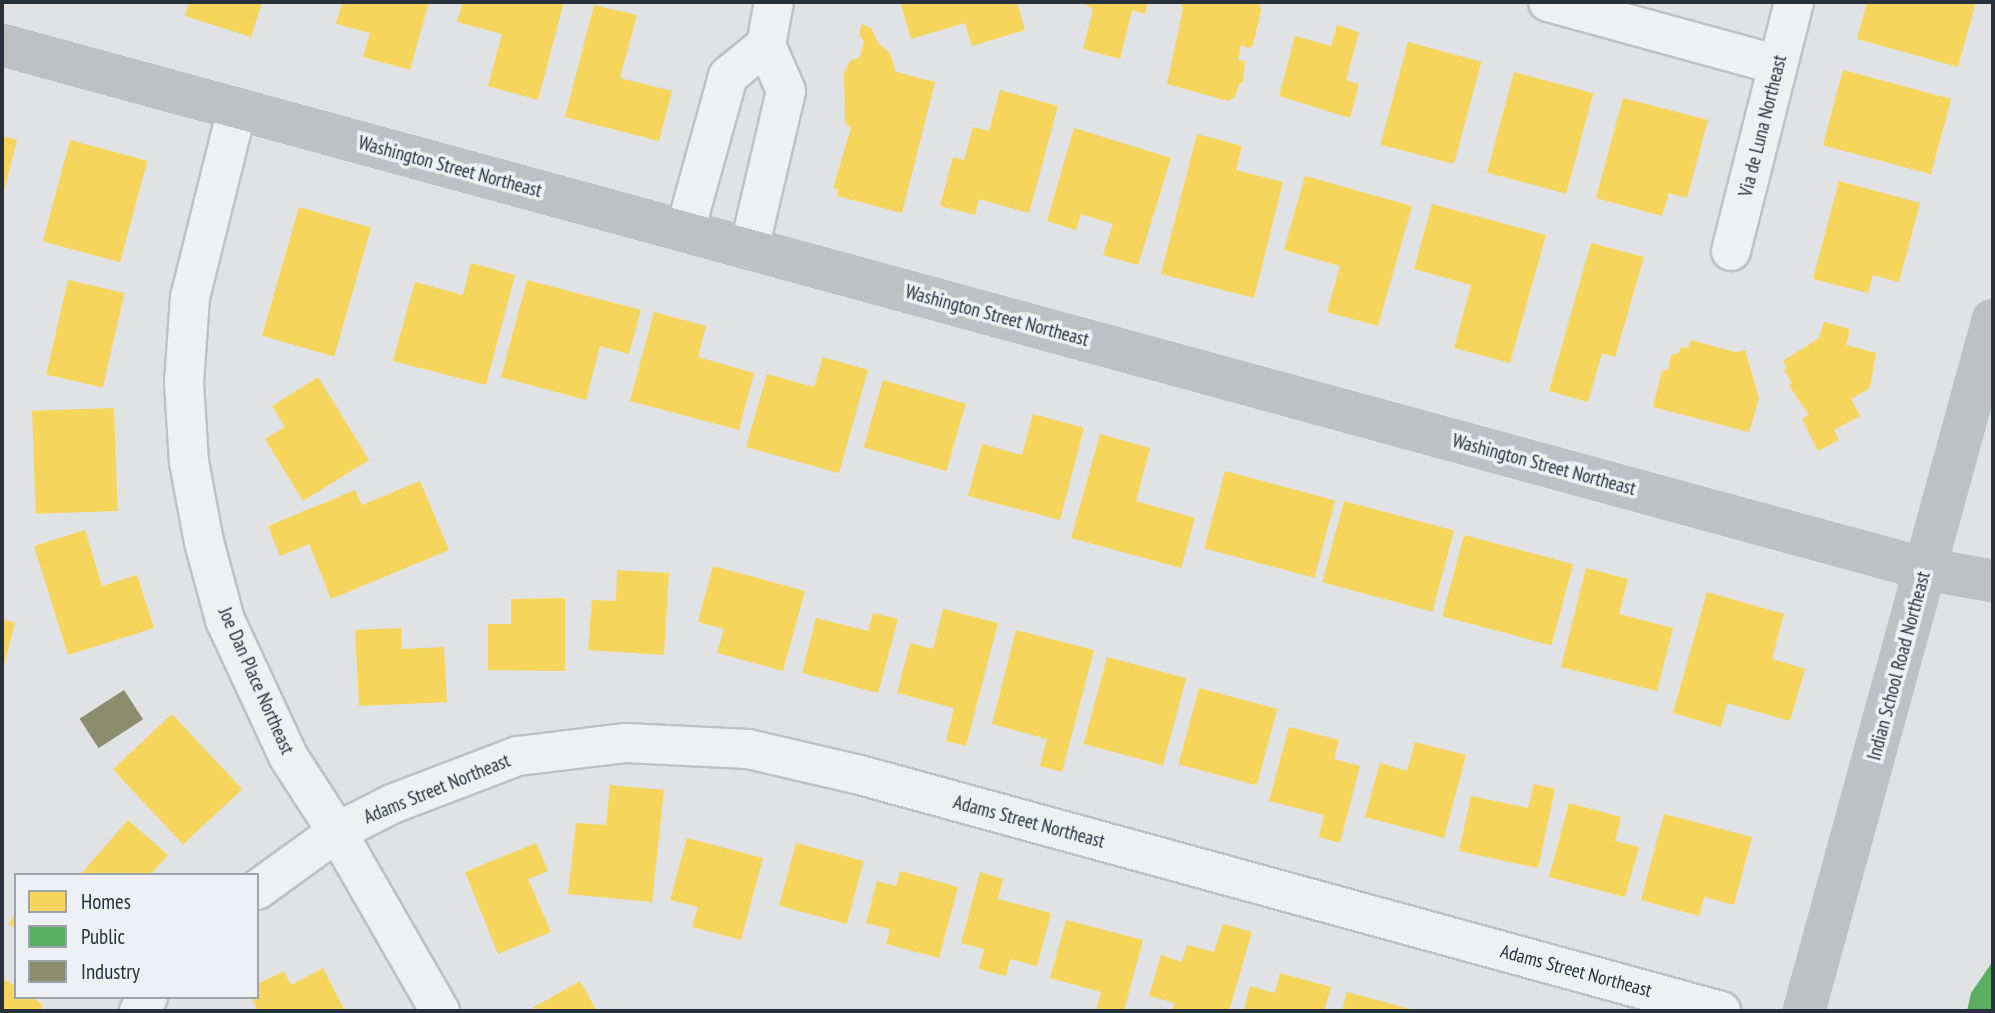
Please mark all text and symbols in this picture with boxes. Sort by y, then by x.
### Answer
street label: Via de Luna Northeast [1734,53,1792,199]
street label: Washington Street Northeast [356,132,544,202]
street label: Washington Street Northeast [903,281,1091,351]
street label: Washington Street Northeast [1450,430,1638,500]
street label: Indian School Road Northeast [1863,569,1935,763]
street label: Joe Dan Place Northeast [213,604,299,758]
street label: Adams Street Northeast [361,749,513,829]
street label: Adams Street Northeast [951,791,1107,853]
legend [14,873,259,999]
text: Homes [81,888,131,915]
text: Public [81,923,125,950]
street label: Adams Street Northeast [1498,940,1654,1002]
text: Industry [81,958,140,985]

